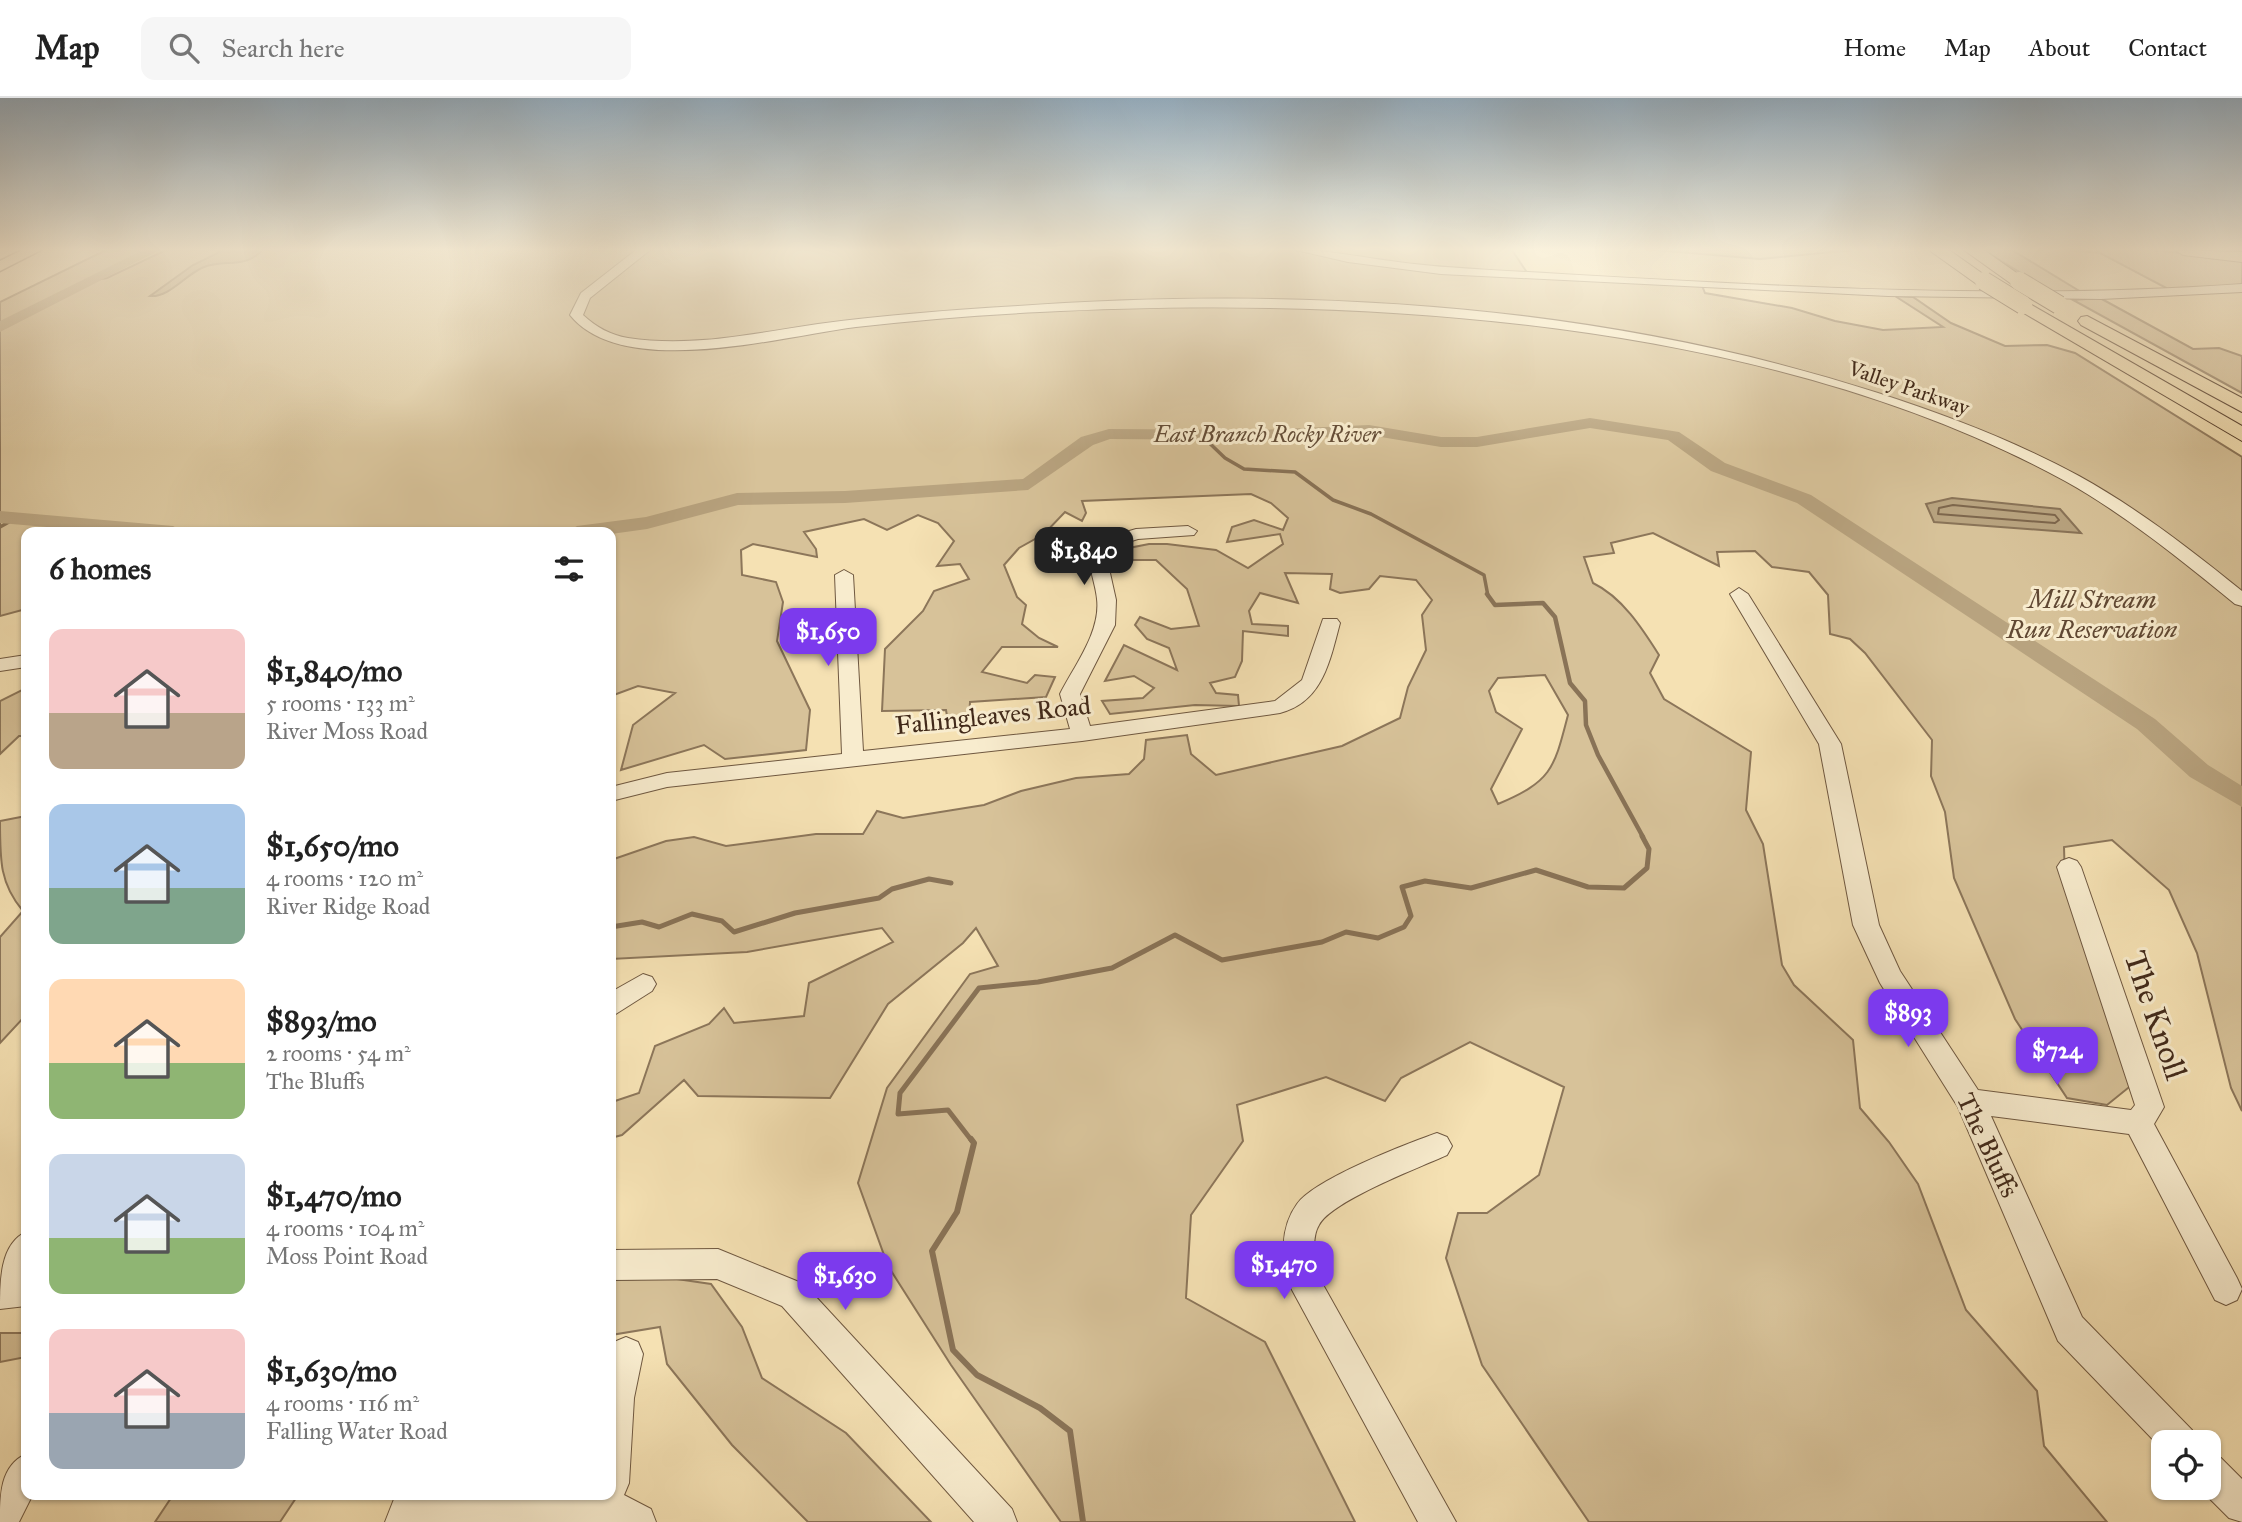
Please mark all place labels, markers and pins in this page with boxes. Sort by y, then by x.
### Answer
pin: $1,840 [1027,528,1141,587]
pin: $1,650 [771,608,885,668]
pin: $893 [1867,990,1949,1049]
pin: $724 [2016,1028,2098,1087]
pin: $1,470 [1227,1242,1341,1301]
pin: $1,630 [788,1252,902,1312]

